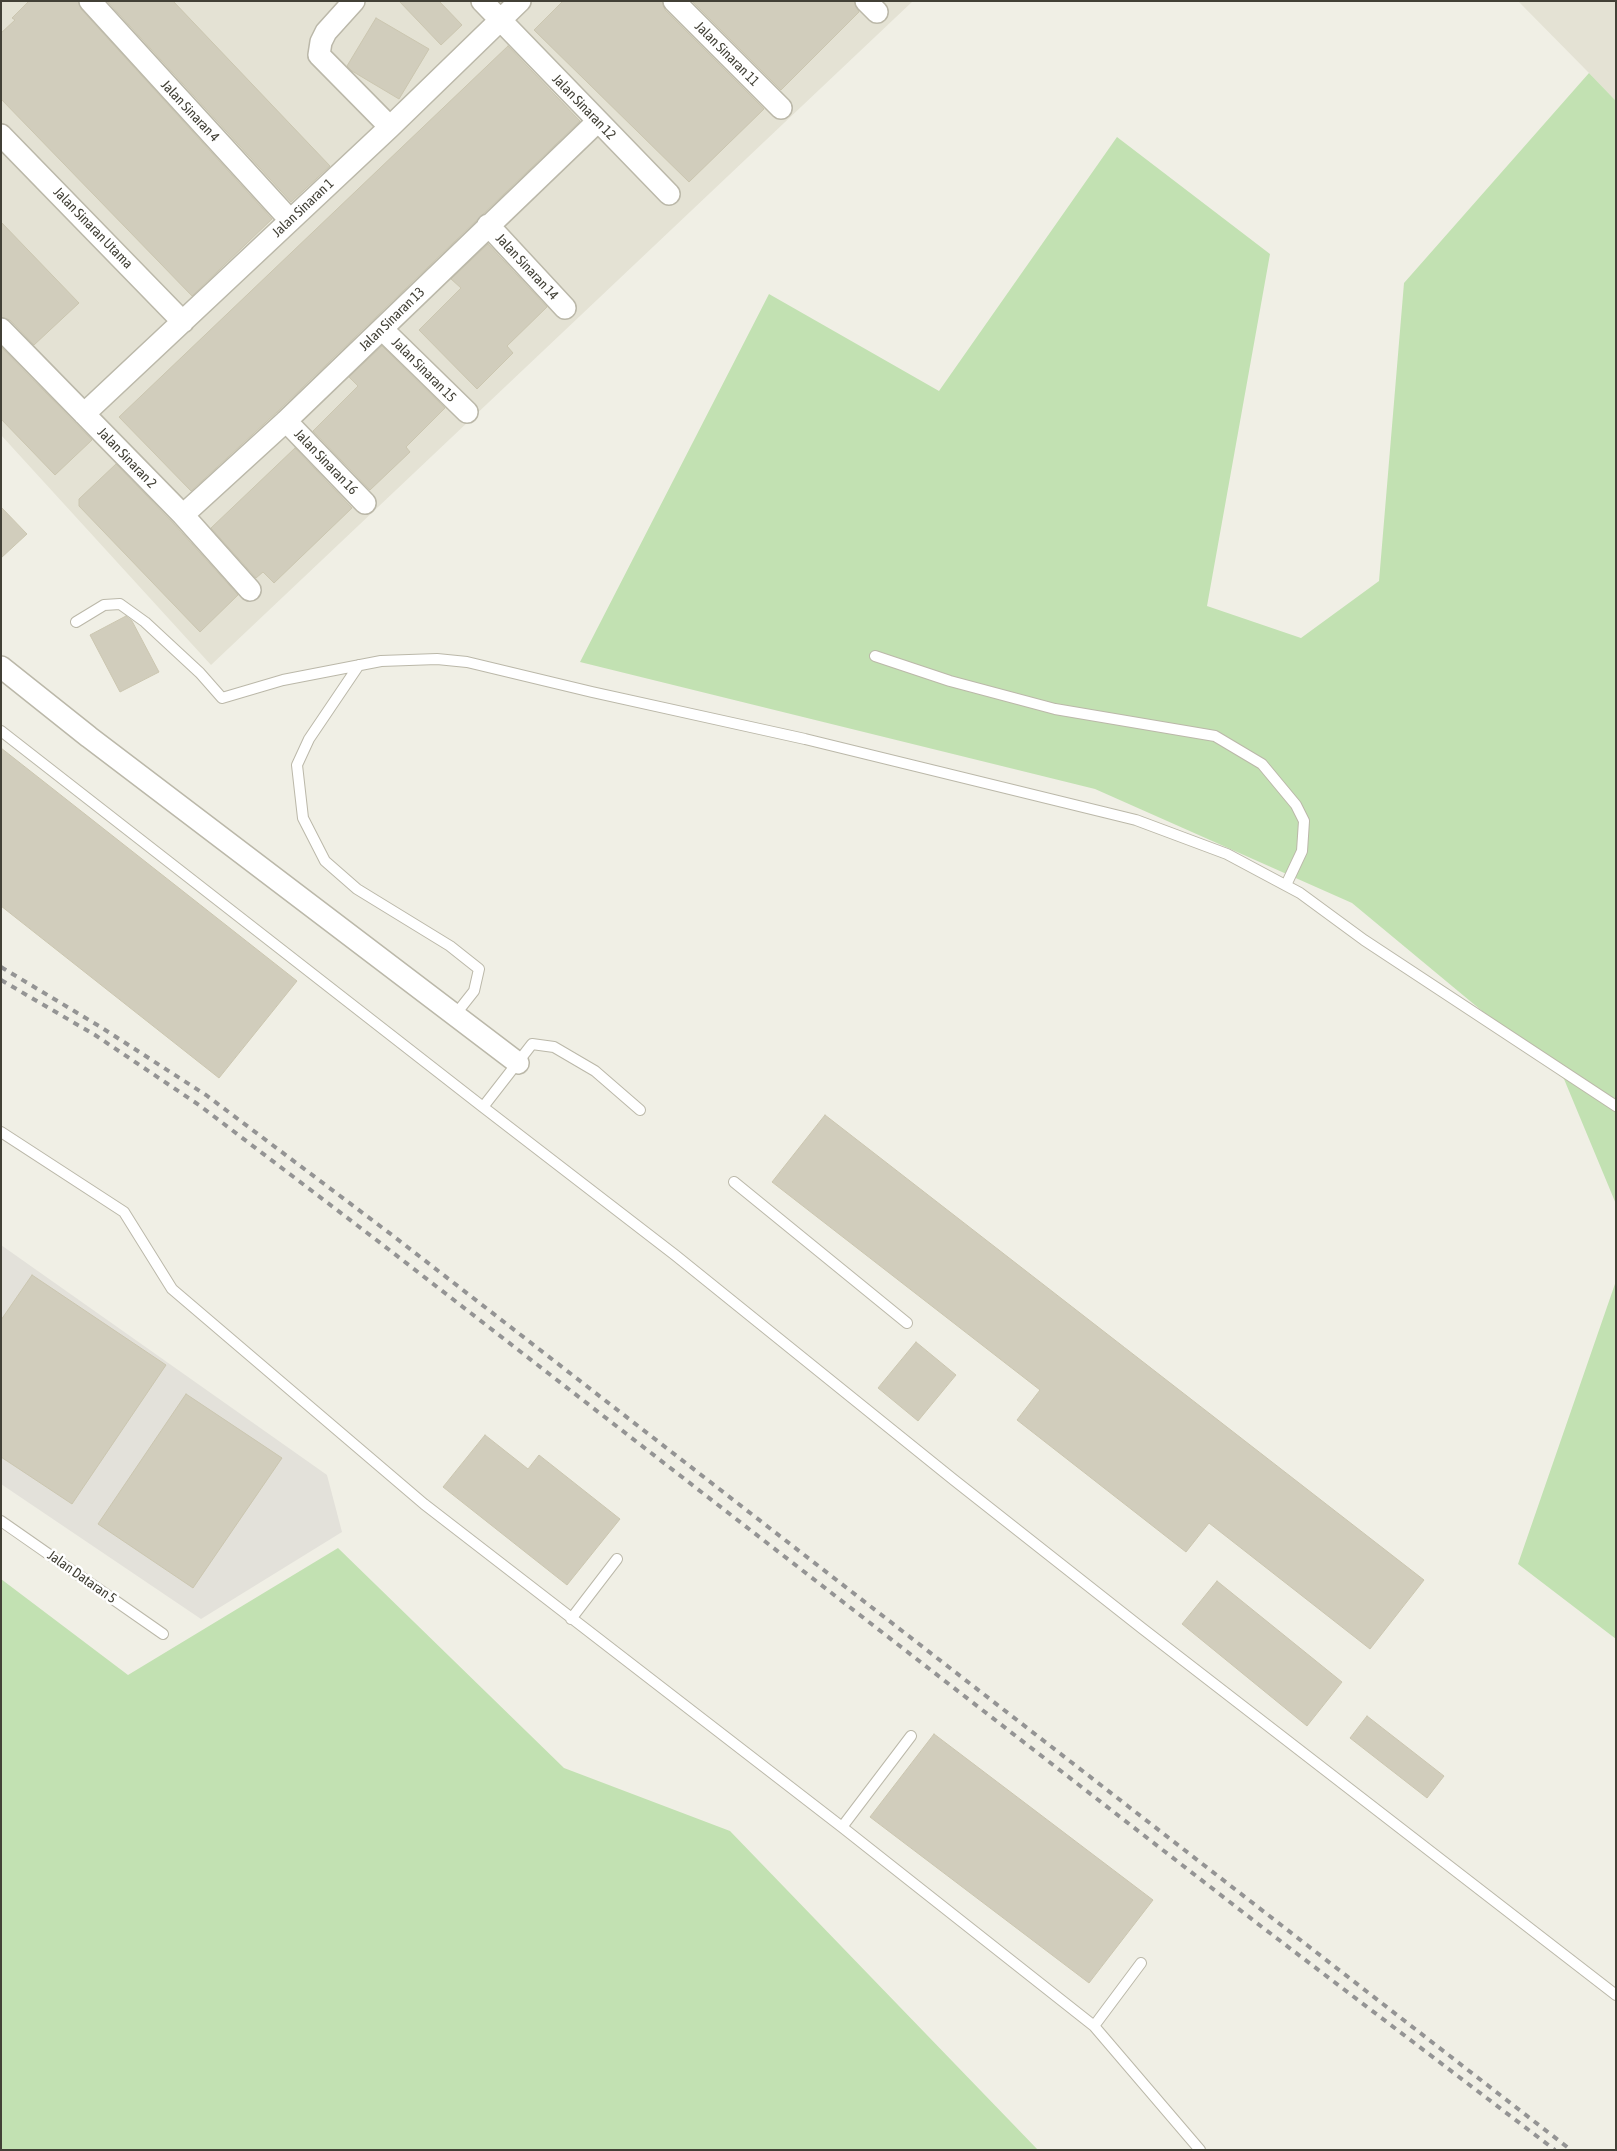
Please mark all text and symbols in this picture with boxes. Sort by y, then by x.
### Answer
street label: Jalan Sinaran 11 [691,18,763,90]
street label: Jalan Sinaran 12 [549,71,619,143]
street label: Jalan Sinaran 4 [157,77,223,145]
street label: Jalan Sinaran 1 [269,175,337,241]
street label: Jalan Sinaran Utama [50,184,136,272]
street label: Jalan Sinaran 14 [492,230,562,304]
street label: Jalan Sinaran 13 [356,284,428,354]
street label: Jalan Sinaran 15 [388,334,460,406]
street label: Jalan Sinaran 2 [94,424,160,492]
street label: Jalan Sinaran 16 [291,426,361,498]
street label: Jalan Dataran 5 [44,1547,120,1607]

